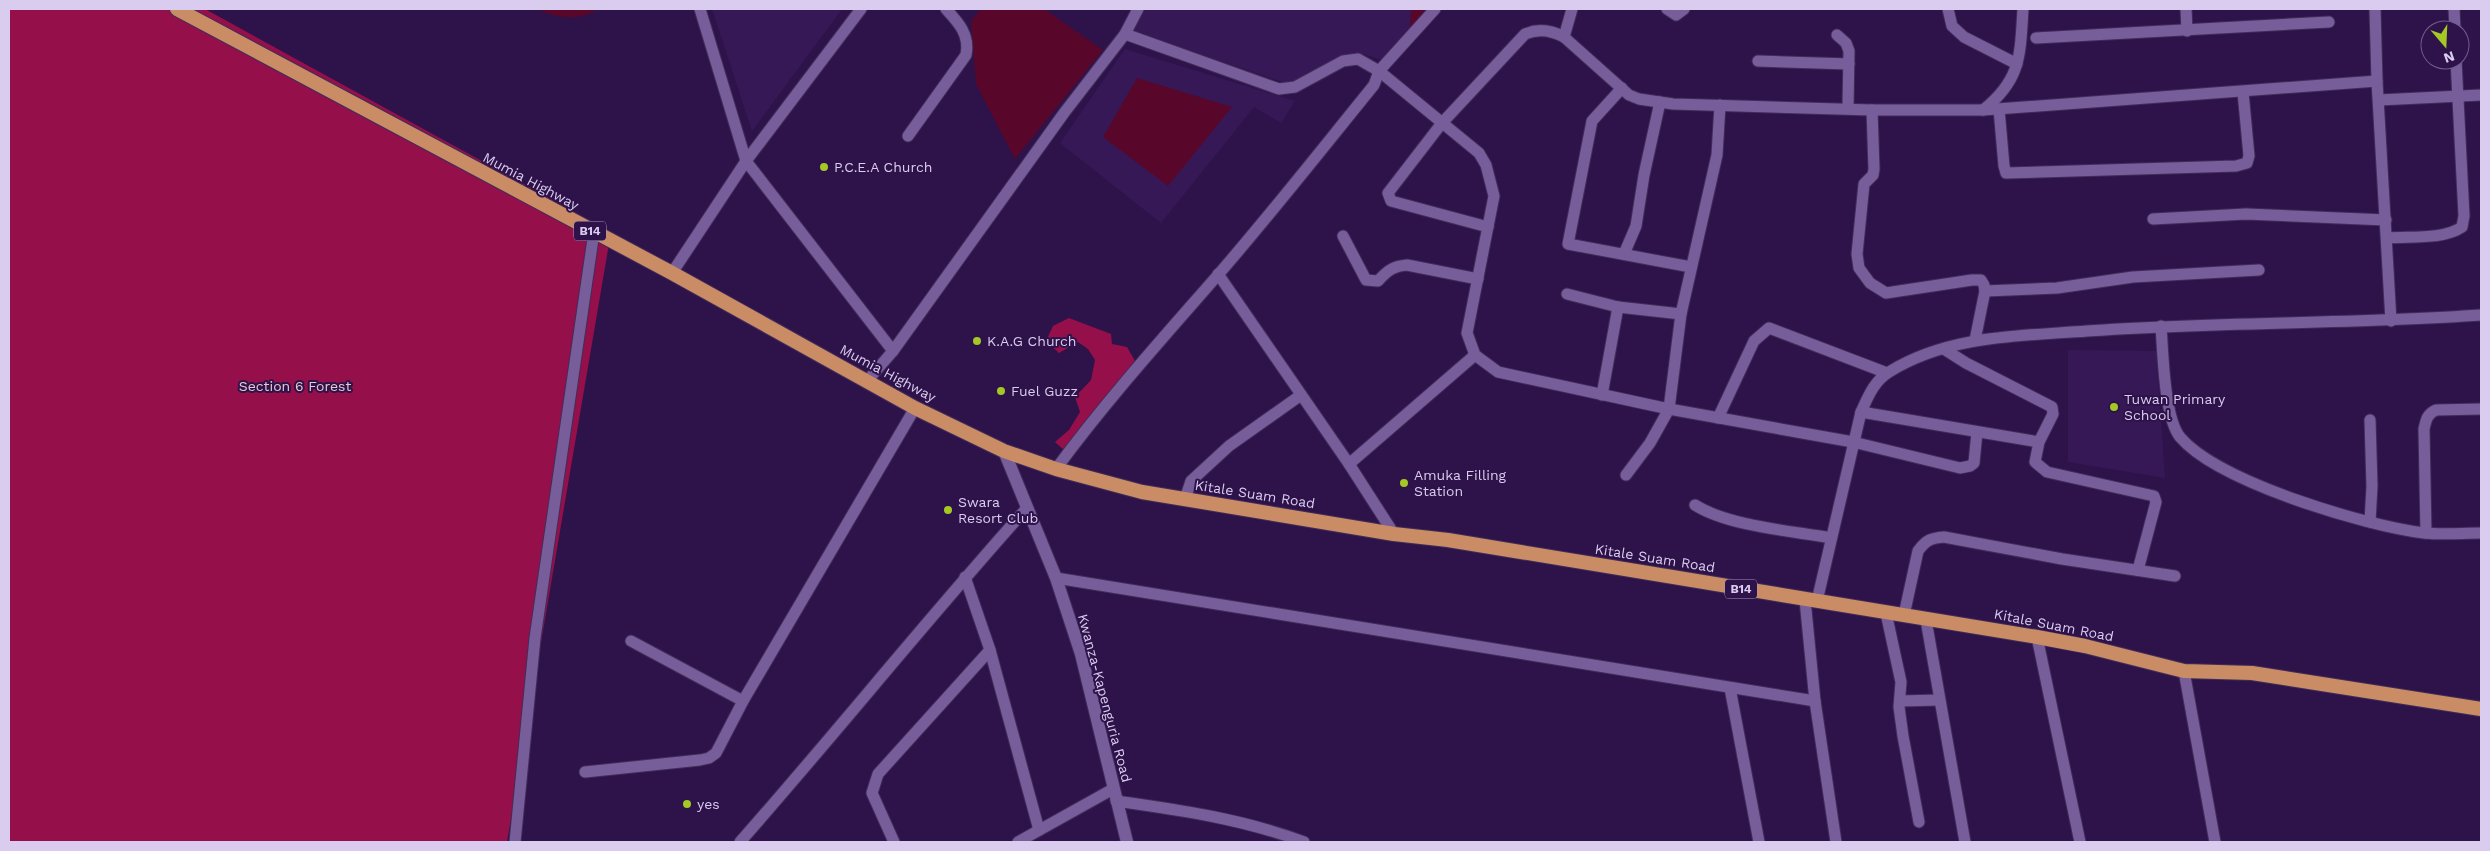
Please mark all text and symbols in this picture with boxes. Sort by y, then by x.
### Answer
north arrow [2420,20,2470,70]
text: N [2442,48,2457,67]
street label: Mumia Highway [480,149,582,213]
place label: P.C.E.A Church [834,159,933,175]
marker: P.C.E.A Church [818,161,830,173]
road number: B14 [574,222,606,240]
place label: K.A.G Church [987,333,1077,349]
marker: K.A.G Church [971,335,983,347]
street label: Mumia Highway [837,341,939,405]
park label: Section 6 Forest [239,378,351,394]
place label: Fuel Guzz [1011,383,1078,399]
marker: Fuel Guzz [995,385,1007,397]
place label: Tuwan Primary School [2124,391,2226,423]
marker: Tuwan Primary School [2108,401,2120,413]
place label: Amuka Filling Station [1414,467,1507,499]
street label: Kitale Suam Road [1194,477,1316,511]
marker: Amuka Filling Station [1398,477,1410,489]
place label: Swara Resort Club [958,494,1038,526]
marker: Swara Resort Club [942,504,954,516]
street label: Kitale Suam Road [1594,541,1716,575]
road number: B14 [1725,580,1757,598]
street label: Kitale Suam Road [1993,606,2115,644]
street label: Kwanza-Kapenguria Road [1075,612,1135,784]
place label: yes [697,796,720,812]
marker: yes [681,798,693,810]

